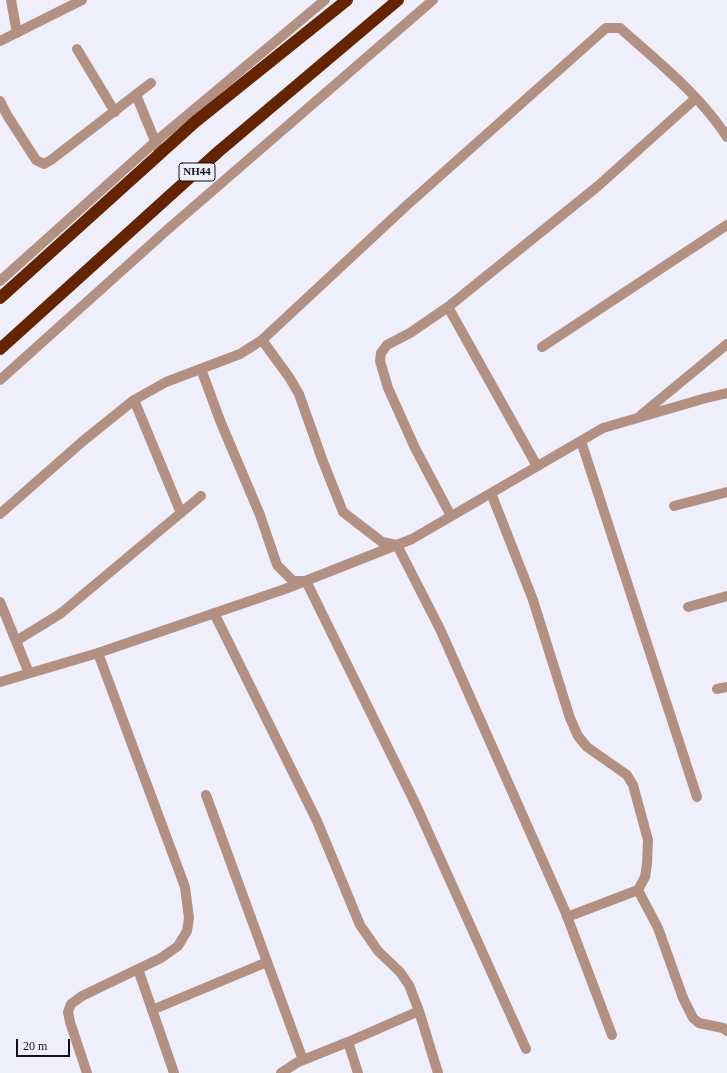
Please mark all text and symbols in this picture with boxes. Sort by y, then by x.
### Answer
road number: NH44 [179,163,215,181]
scale bar [18,1031,72,1057]
text: 20 m [23,1039,47,1053]

